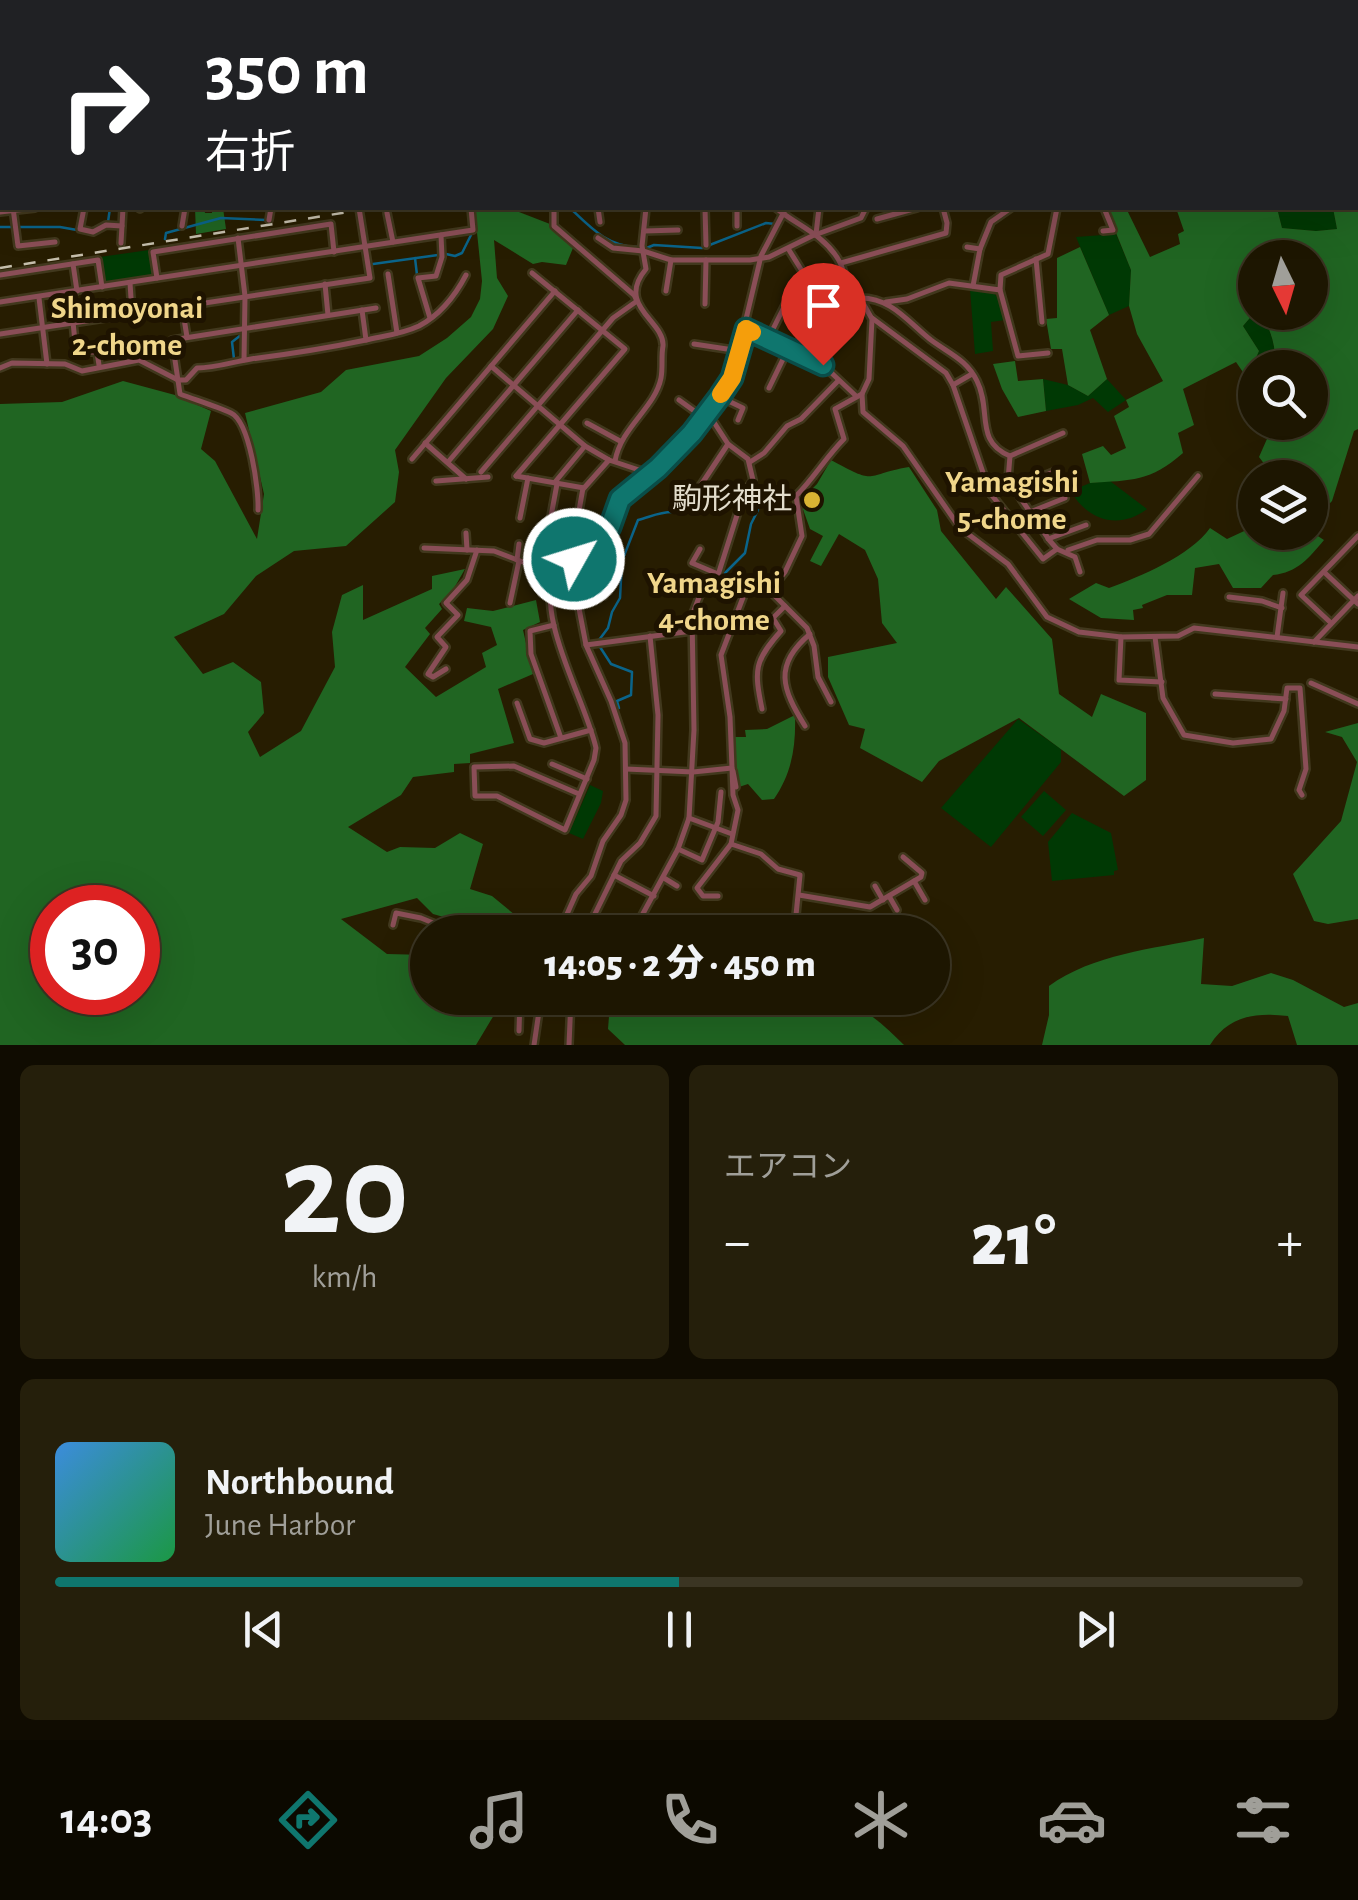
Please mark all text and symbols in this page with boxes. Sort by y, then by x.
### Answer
text: 350 m [205,37,369,107]
icon: right [40,40,170,170]
text: 右折 [205,131,295,176]
north arrow [1238,240,1328,330]
map controls [1238,240,1328,550]
pin [781,263,866,366]
icon: arrive [796,278,851,333]
district label: Shimoyonai 2-chome [51,292,203,361]
button: search [1238,350,1328,440]
button: layers [1238,460,1328,550]
district label: Yamagishi 5-chome [945,466,1079,535]
place label: 駒形神社 [672,483,792,515]
marker: 駒形神社 [801,489,823,511]
position arrow [522,507,626,611]
district label: Yamagishi 4-chome [647,567,781,636]
speed limit sign: 30 [30,885,160,1015]
text: 14:05 · 2 分 · 450 m [544,946,816,984]
text: 20 [280,1128,409,1258]
text: エアコン [724,1151,852,1183]
text: 21° [971,1204,1056,1279]
text: − [724,1215,750,1270]
text: + [1277,1215,1303,1270]
text: km/h [311,1261,378,1293]
text: Northbound [205,1464,394,1502]
text: June Harbor [205,1509,355,1541]
icon: previous [236,1602,291,1657]
icon: pause [652,1602,707,1657]
icon: next [1068,1602,1123,1657]
icon: directions [273,1785,343,1855]
icon: music [464,1785,534,1855]
icon: phone [655,1785,725,1855]
icon: climate [846,1785,916,1855]
icon: car [1037,1785,1107,1855]
icon: filters [1228,1785,1298,1855]
text: 14:03 [60,1797,152,1842]

